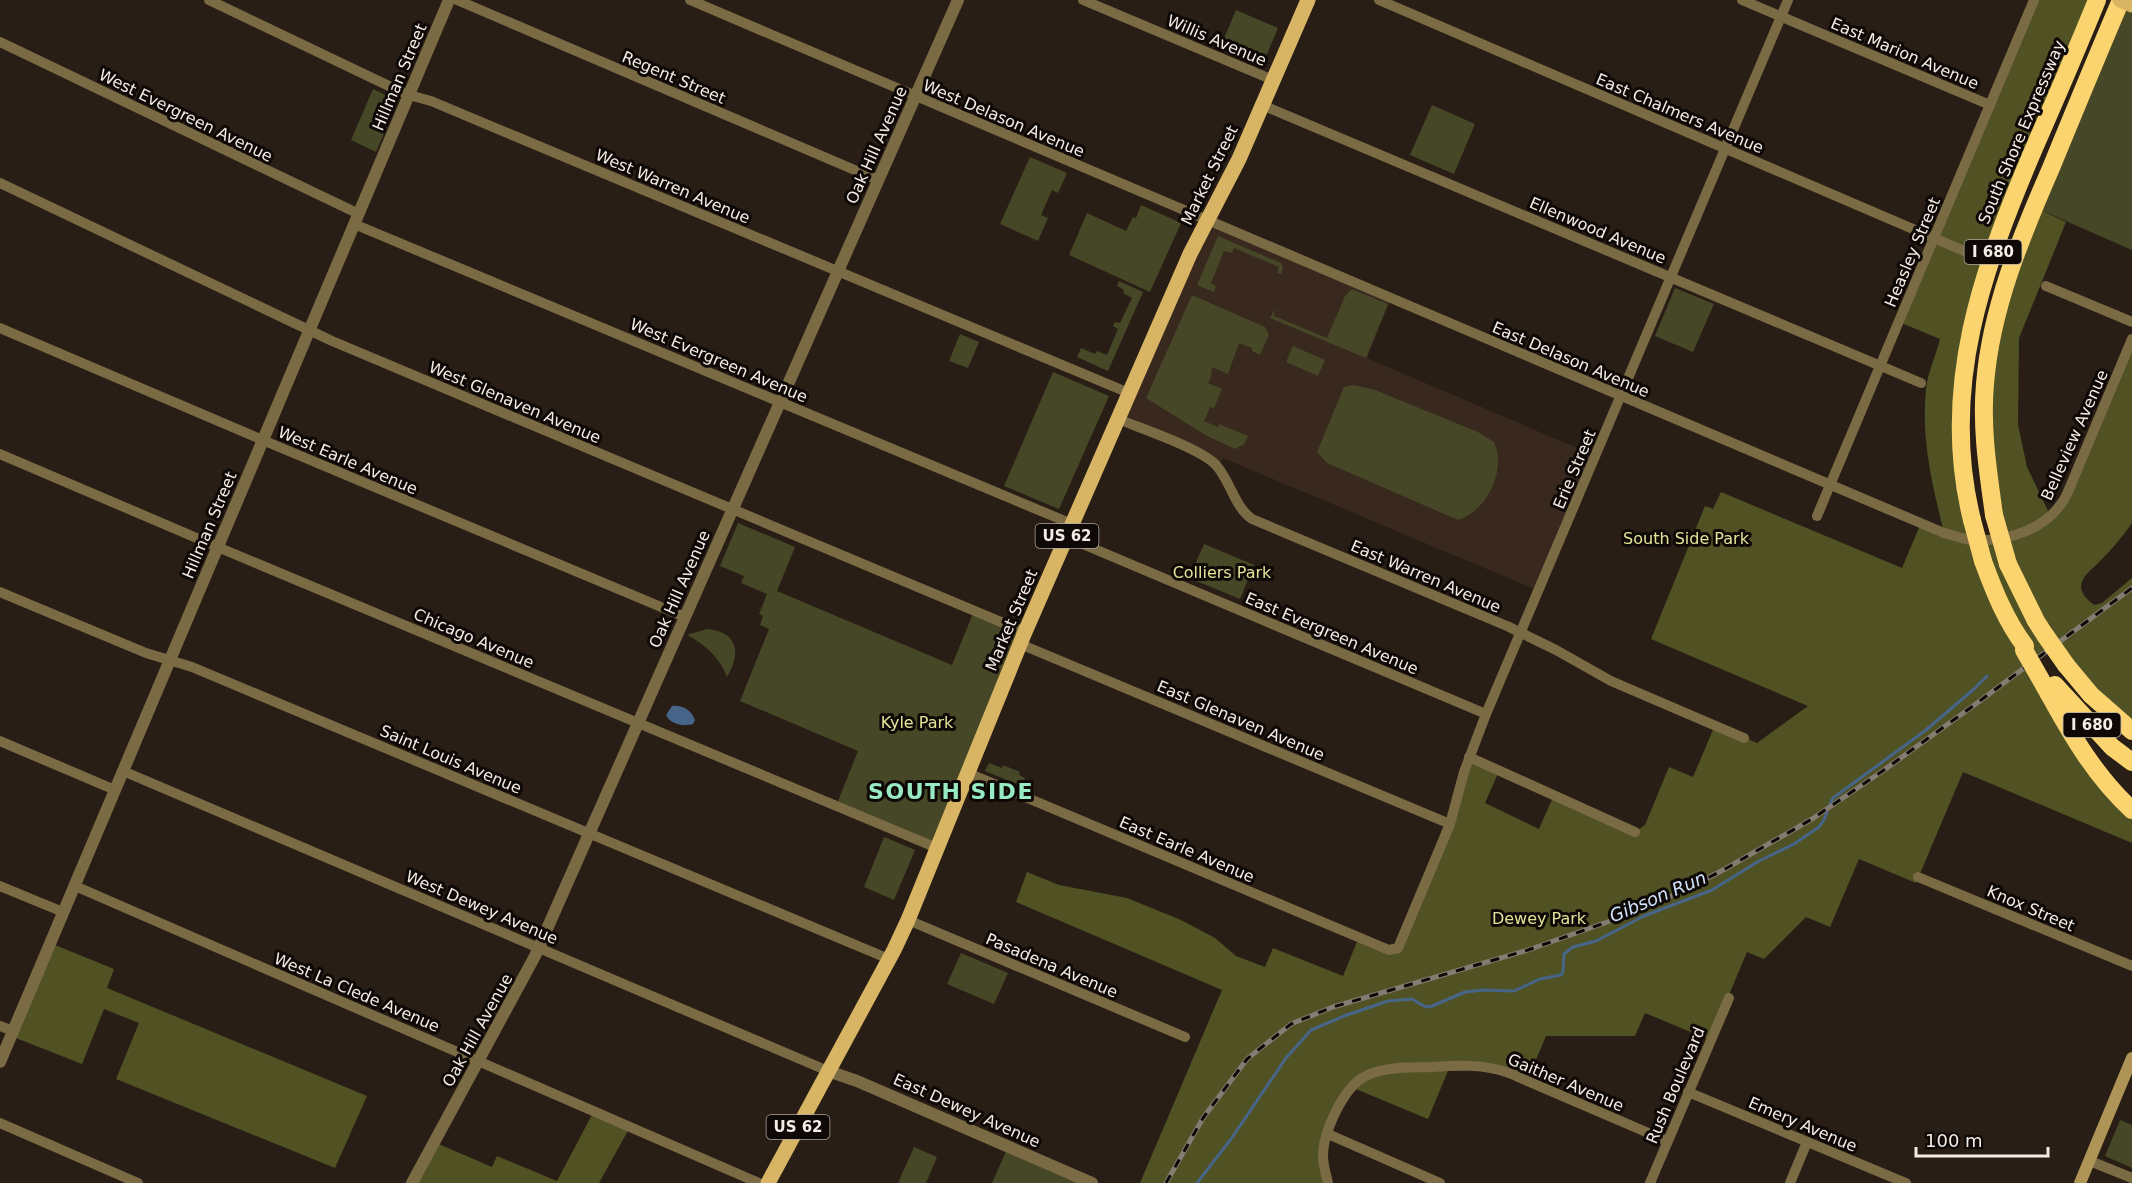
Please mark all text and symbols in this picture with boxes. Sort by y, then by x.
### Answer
street label: Willis Avenue [1164,11,1269,70]
street label: East Marion Avenue [1828,14,1982,93]
street label: Hillman Street [368,21,431,134]
street label: South Shore Expressway [1974,38,2069,227]
street label: Regent Street [619,47,728,108]
street label: West Evergreen Avenue [96,65,276,166]
street label: East Chalmers Avenue [1593,70,1766,157]
street label: West Delason Avenue [920,76,1087,161]
street label: Oak Hill Avenue [842,83,911,207]
street label: Market Street [1177,122,1242,228]
street label: West Warren Avenue [593,145,753,228]
street label: Ellenwood Avenue [1527,193,1669,268]
street label: Heasley Street [1881,194,1944,310]
road number: I 680 [1964,240,2022,264]
street label: West Evergreen Avenue [627,314,810,406]
street label: East Delason Avenue [1489,318,1652,401]
street label: West Glenaven Avenue [426,358,604,447]
street label: Belleview Avenue [2037,367,2112,503]
street label: West Earle Avenue [275,422,420,498]
street label: Erie Street [1549,427,1600,512]
street label: Hillman Street [178,469,241,582]
road number: US 62 [1036,524,1098,548]
street label: Oak Hill Avenue [645,527,714,651]
park label: South Side Park [1623,529,1750,548]
street label: East Warren Avenue [1348,536,1504,617]
park label: Colliers Park [1173,563,1272,582]
street label: Market Street [981,566,1041,674]
street label: East Evergreen Avenue [1242,588,1421,679]
street label: Chicago Avenue [411,605,537,672]
street label: East Glenaven Avenue [1154,677,1327,764]
park label: Kyle Park [881,713,954,732]
road number: I 680 [2064,713,2120,737]
street label: Saint Louis Avenue [377,721,524,798]
district label: SOUTH SIDE [868,779,1034,804]
street label: East Earle Avenue [1116,812,1257,887]
street label: West Dewey Avenue [403,867,561,948]
water label: Gibson Run [1606,867,1709,926]
street label: Knox Street [1984,882,2077,935]
park label: Dewey Park [1492,909,1587,928]
street label: Pasadena Avenue [983,929,1121,1002]
street label: West La Clede Avenue [271,949,443,1036]
street label: Oak Hill Avenue [438,970,516,1090]
street label: Rush Boulevard [1642,1024,1709,1146]
street label: Gaither Avenue [1505,1049,1627,1115]
street label: East Dewey Avenue [890,1070,1043,1151]
street label: Emery Avenue [1746,1093,1860,1156]
road number: US 62 [766,1115,830,1139]
scale bar [1916,1120,2048,1158]
text: 100 m [1925,1130,1983,1151]

